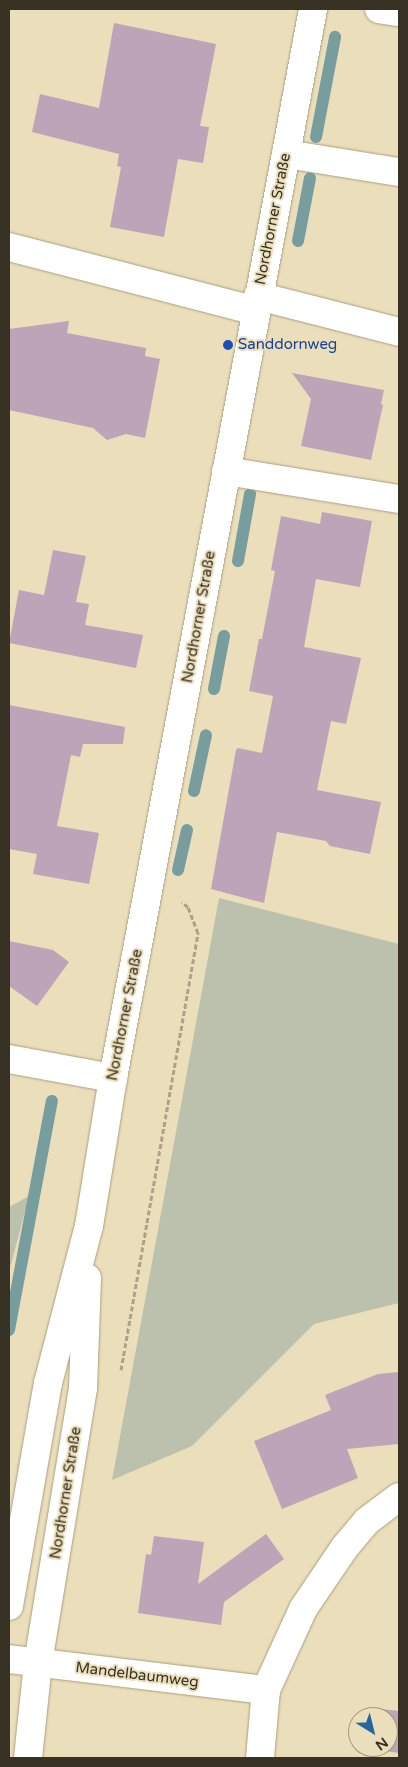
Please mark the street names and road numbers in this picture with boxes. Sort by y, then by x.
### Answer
street label: Nordhorner Straße [251,152,295,286]
street label: Nordhorner Straße [179,550,219,684]
street label: Nordhorner Straße [103,948,147,1082]
street label: Nordhorner Straße [47,1426,85,1560]
street label: Mandelbaumweg [74,1659,200,1691]

